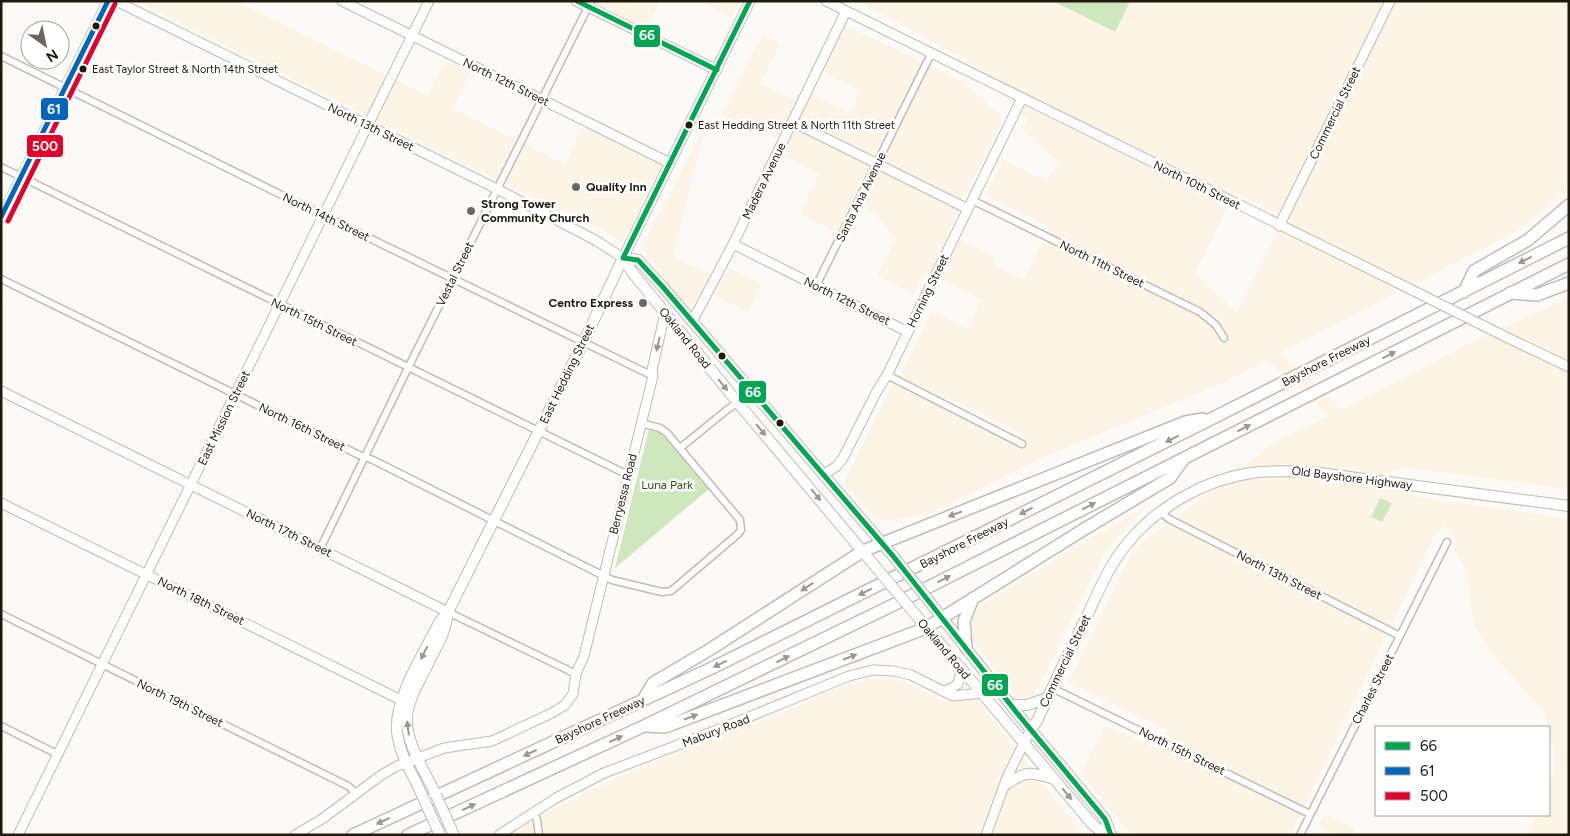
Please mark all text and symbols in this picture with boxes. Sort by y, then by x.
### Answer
north arrow [20,20,70,70]
unlabelled marker [91,21,101,31]
line badge: 66 [633,24,661,48]
text: 66 [639,27,655,44]
text: N [43,45,61,66]
street label: North 12th Street [461,55,552,109]
place label: East Taylor Street & North 14th Street [92,63,278,76]
marker: East Taylor Street & North 14th Street [78,64,88,74]
street label: Commercial Street [1307,64,1364,162]
line badge: 61 [40,97,69,121]
street label: North 13th Street [326,100,417,154]
text: 61 [47,101,61,118]
place label: East Hedding Street & North 11th Street [698,119,895,132]
marker: East Hedding Street & North 11th Street [684,120,694,130]
line badge: 500 [26,134,64,158]
text: 500 [32,138,58,155]
street label: Madera Avenue [739,140,789,222]
street label: Santa Ana Avenue [833,149,889,244]
street label: North 10th Street [1151,158,1243,212]
place label: Quality Inn [586,180,647,194]
marker: Quality Inn [570,181,582,193]
street label: North 14th Street [280,190,372,244]
place label: Strong Tower Community Church [481,197,589,225]
marker: Strong Tower Community Church [465,205,477,217]
street label: North 11th Street [1057,237,1147,291]
street label: Vestal Street [433,239,477,308]
street label: Horning Street [904,252,952,330]
one-way arrow [1518,256,1532,264]
street label: North 12th Street [802,274,893,328]
street label: North 15th Street [269,295,360,349]
place label: Centro Express [549,296,633,310]
marker: Centro Express [637,297,649,309]
street label: Oakland Road [656,305,714,371]
street label: East Hedding Street [537,322,597,426]
street label: Bayshore Freeway [1279,332,1373,389]
one-way arrow [654,337,662,352]
unlabelled marker [717,351,727,361]
one-way arrow [1381,351,1396,359]
street label: East Mission Street [195,368,253,468]
one-way arrow [718,378,729,391]
line badge: 66 [738,380,767,404]
text: 66 [745,384,761,401]
street label: North 16th Street [257,400,348,454]
unlabelled marker [775,418,785,428]
one-way arrow [755,424,767,436]
one-way arrow [1236,424,1251,432]
one-way arrow [1164,435,1179,443]
street label: Berryessa Road [606,452,640,536]
street label: Old Bayshore Highway [1291,464,1414,492]
park label: Luna Park [641,478,693,492]
one-way arrow [810,488,821,501]
one-way arrow [1082,502,1096,510]
street label: North 17th Street [244,506,335,560]
one-way arrow [1019,508,1033,516]
one-way arrow [947,510,962,518]
street label: Bayshore Freeway [917,514,1011,571]
street label: North 13th Street [1234,547,1324,603]
street label: North 18th Street [155,574,247,628]
one-way arrow [937,575,951,583]
one-way arrow [801,582,814,591]
one-way arrow [858,588,873,596]
street label: Commercial Street [1037,612,1094,710]
street label: Oakland Road [915,616,973,682]
one-way arrow [419,646,428,661]
street label: Charles Street [1349,651,1397,726]
one-way arrow [842,653,857,660]
one-way arrow [776,654,790,662]
one-way arrow [712,660,727,668]
line badge: 66 [981,673,1009,697]
street label: North 19th Street [135,676,226,730]
text: 66 [987,677,1003,694]
street label: Bayshore Freeway [553,693,648,747]
street label: Mabury Road [680,712,752,750]
one-way arrow [684,713,699,721]
one-way arrow [404,720,412,736]
street label: North 15th Street [1137,724,1228,778]
legend [1375,726,1550,816]
one-way arrow [609,734,623,742]
text: 66 [1420,737,1437,755]
one-way arrow [523,749,537,757]
text: 61 [1420,762,1435,780]
text: 500 [1420,787,1448,805]
one-way arrow [1061,788,1072,800]
one-way arrow [462,803,476,811]
one-way arrow [376,818,390,826]

